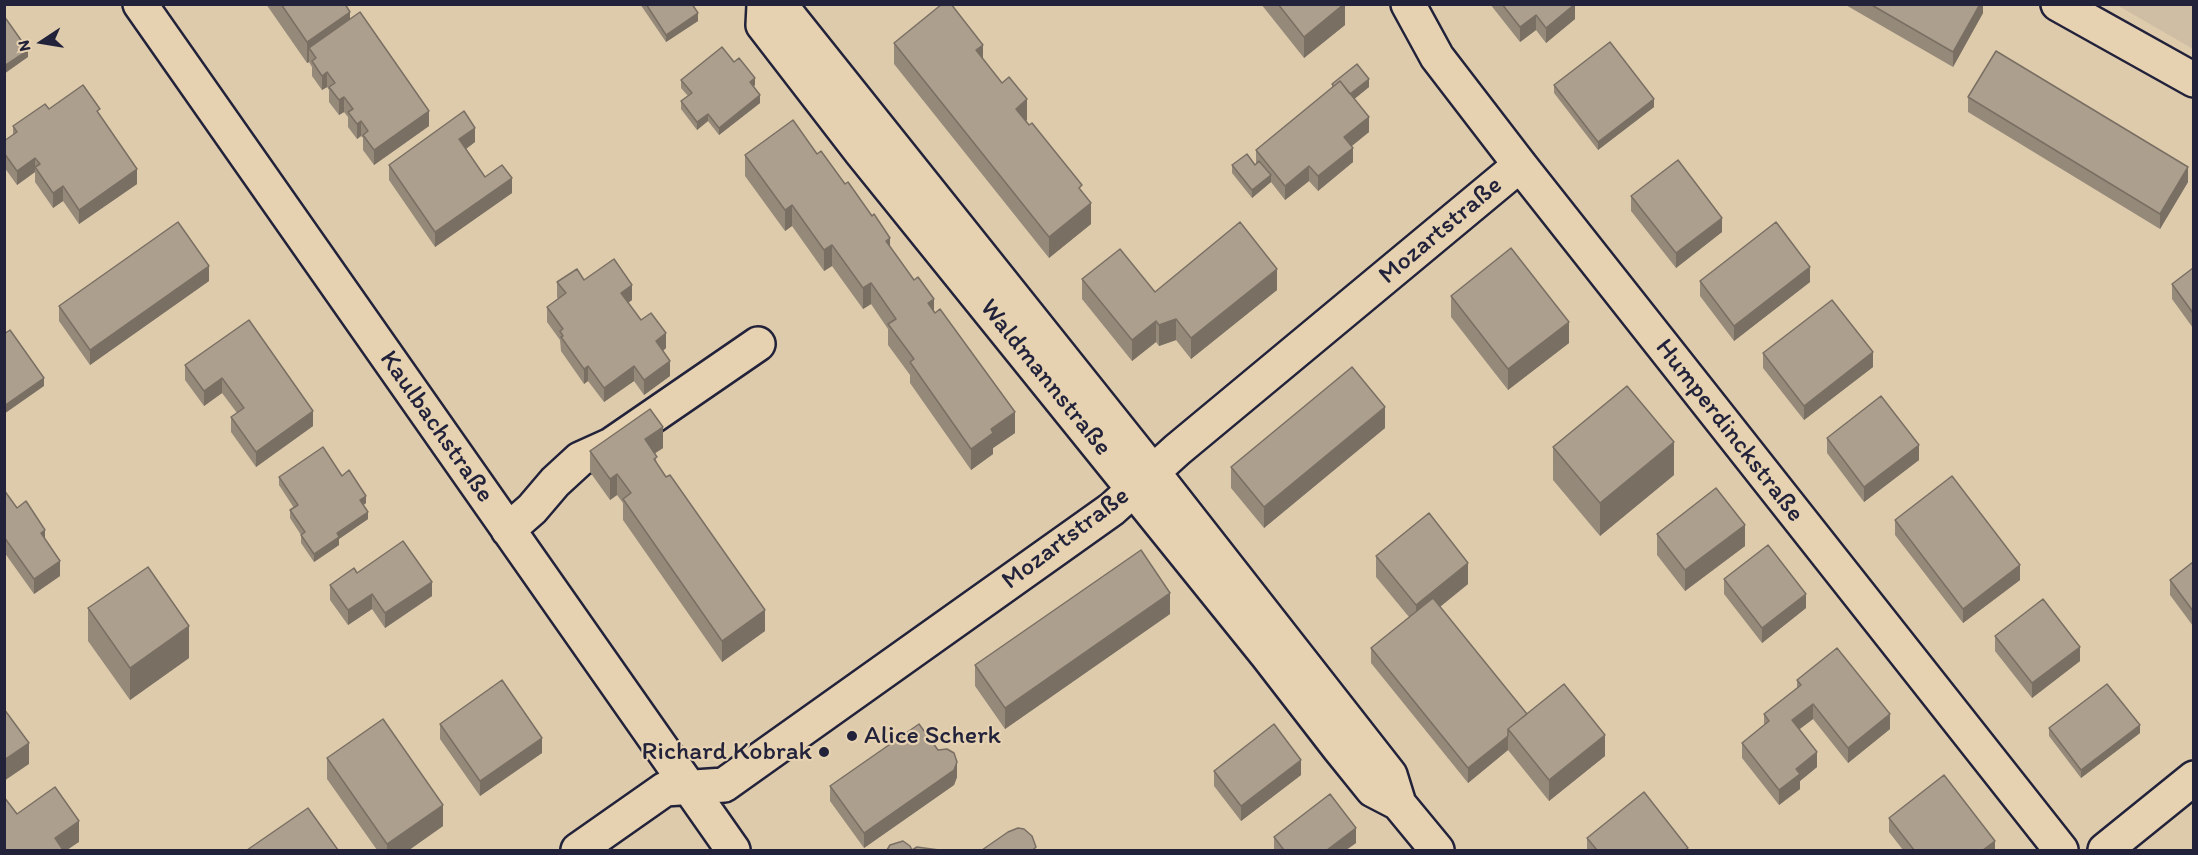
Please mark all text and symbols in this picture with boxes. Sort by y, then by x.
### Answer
north arrow [12,12,72,72]
text: N [13,39,34,53]
street label: Mozartstraße [1373,170,1509,292]
street label: Waldmannstraße [972,293,1118,463]
street label: Humperdinckstraße [1648,333,1810,529]
street label: Kaulbachstraße [372,345,500,509]
street label: Mozartstraße [996,481,1136,597]
place label: Alice Scherk [864,720,1001,752]
marker: Alice Scherk [845,729,859,743]
place label: Richard Kobrak [642,736,812,768]
marker: Richard Kobrak [817,745,831,759]

